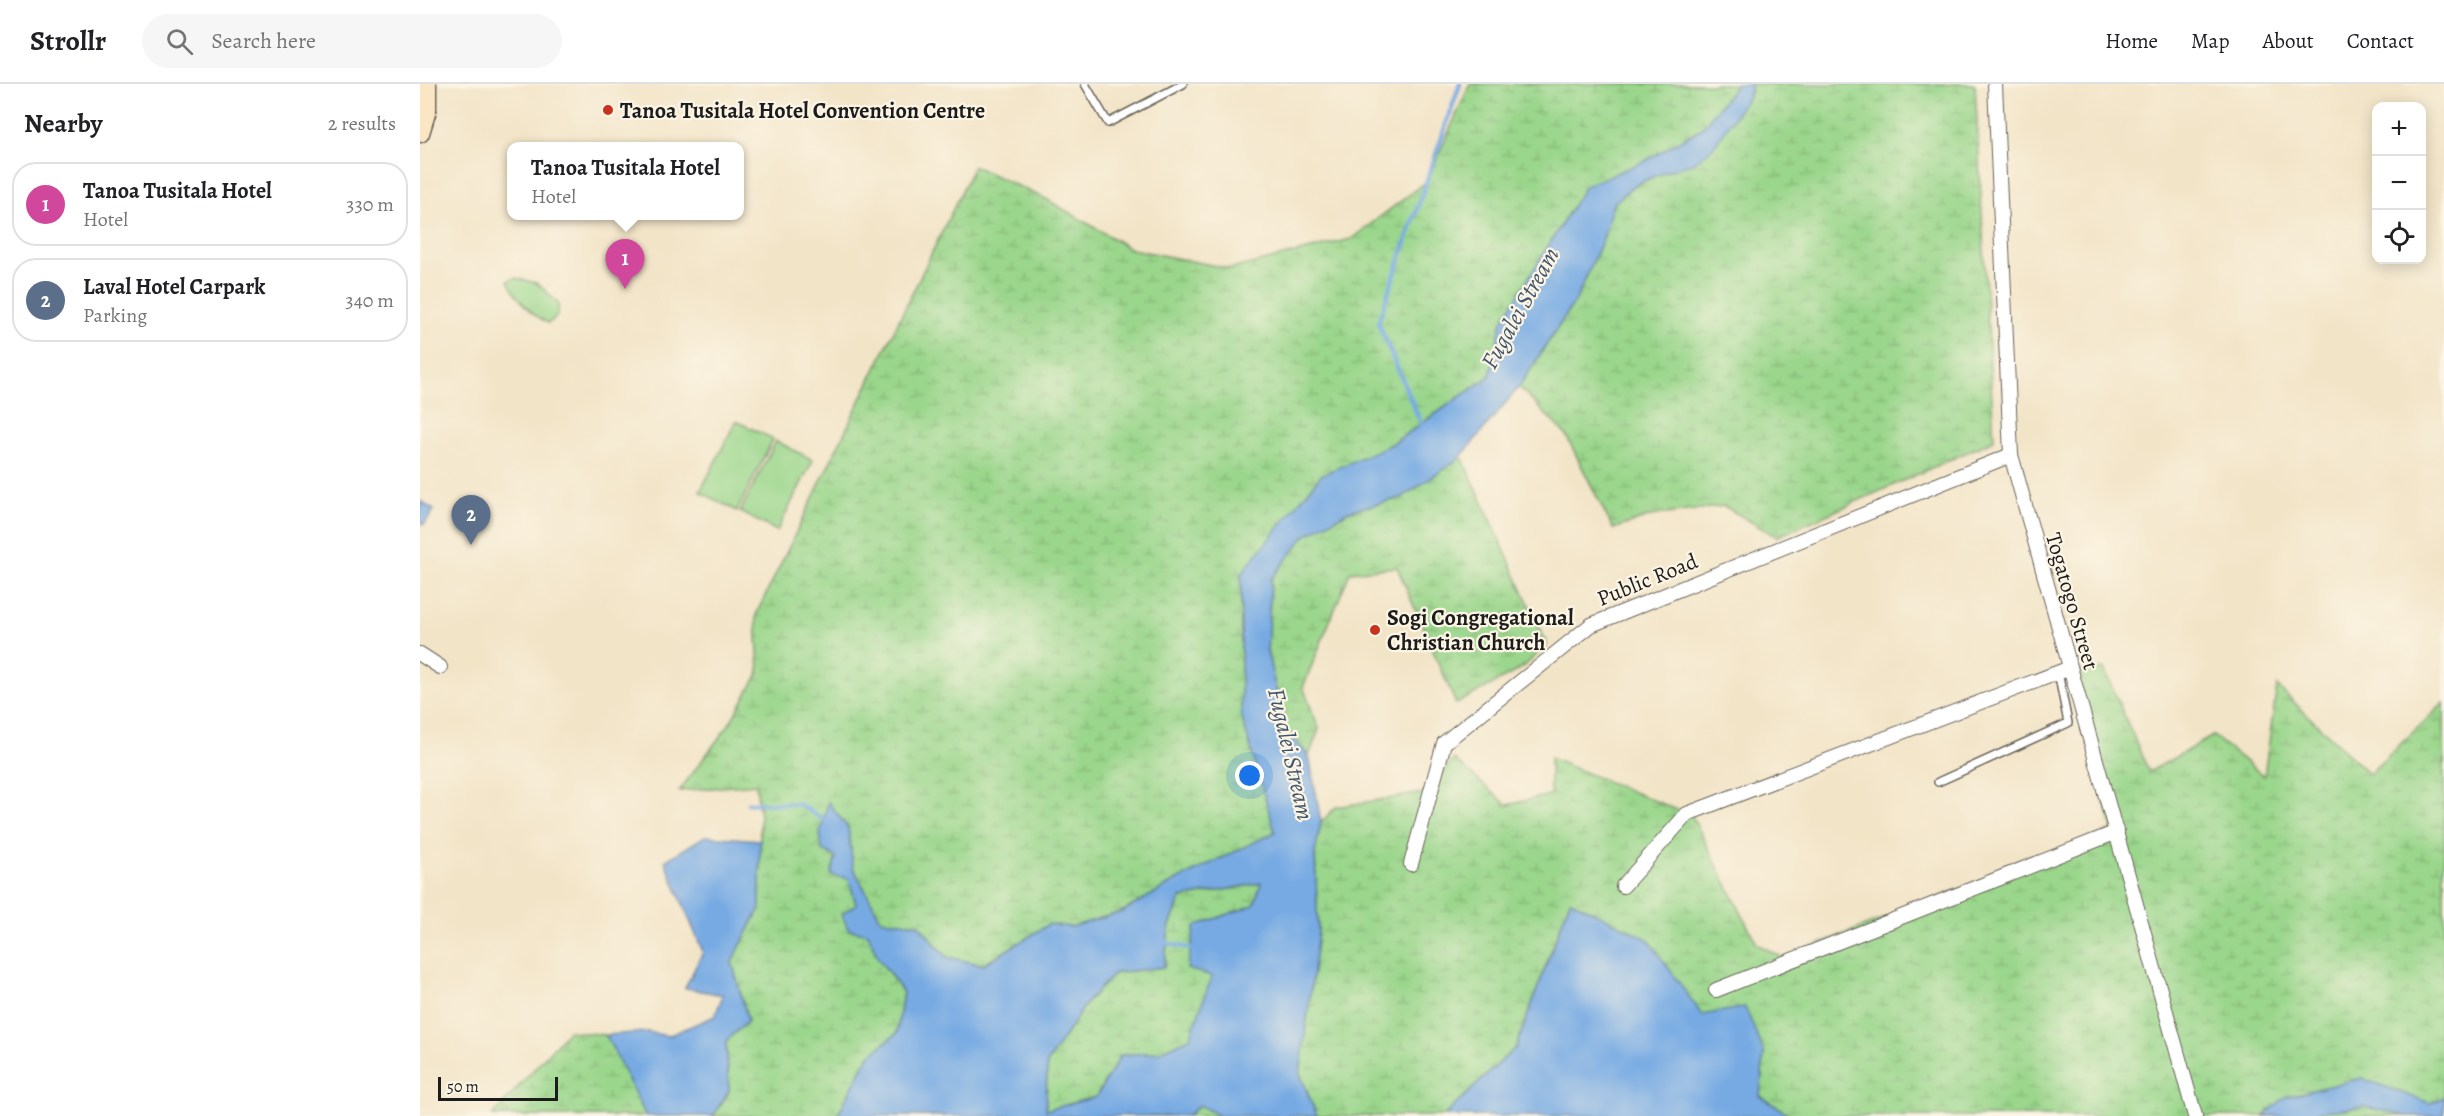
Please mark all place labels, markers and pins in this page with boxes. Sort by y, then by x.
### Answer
place label: Tanoa Tusitala Hotel Convention Centre [620,96,985,126]
marker: Tanoa Tusitala Hotel Convention Centre [601,103,615,117]
pin: 1 [606,240,644,289]
pin: 2 [452,496,490,545]
place label: Sogi Congregational Christian Church [1387,603,1574,658]
marker: Sogi Congregational Christian Church [1368,623,1382,637]

